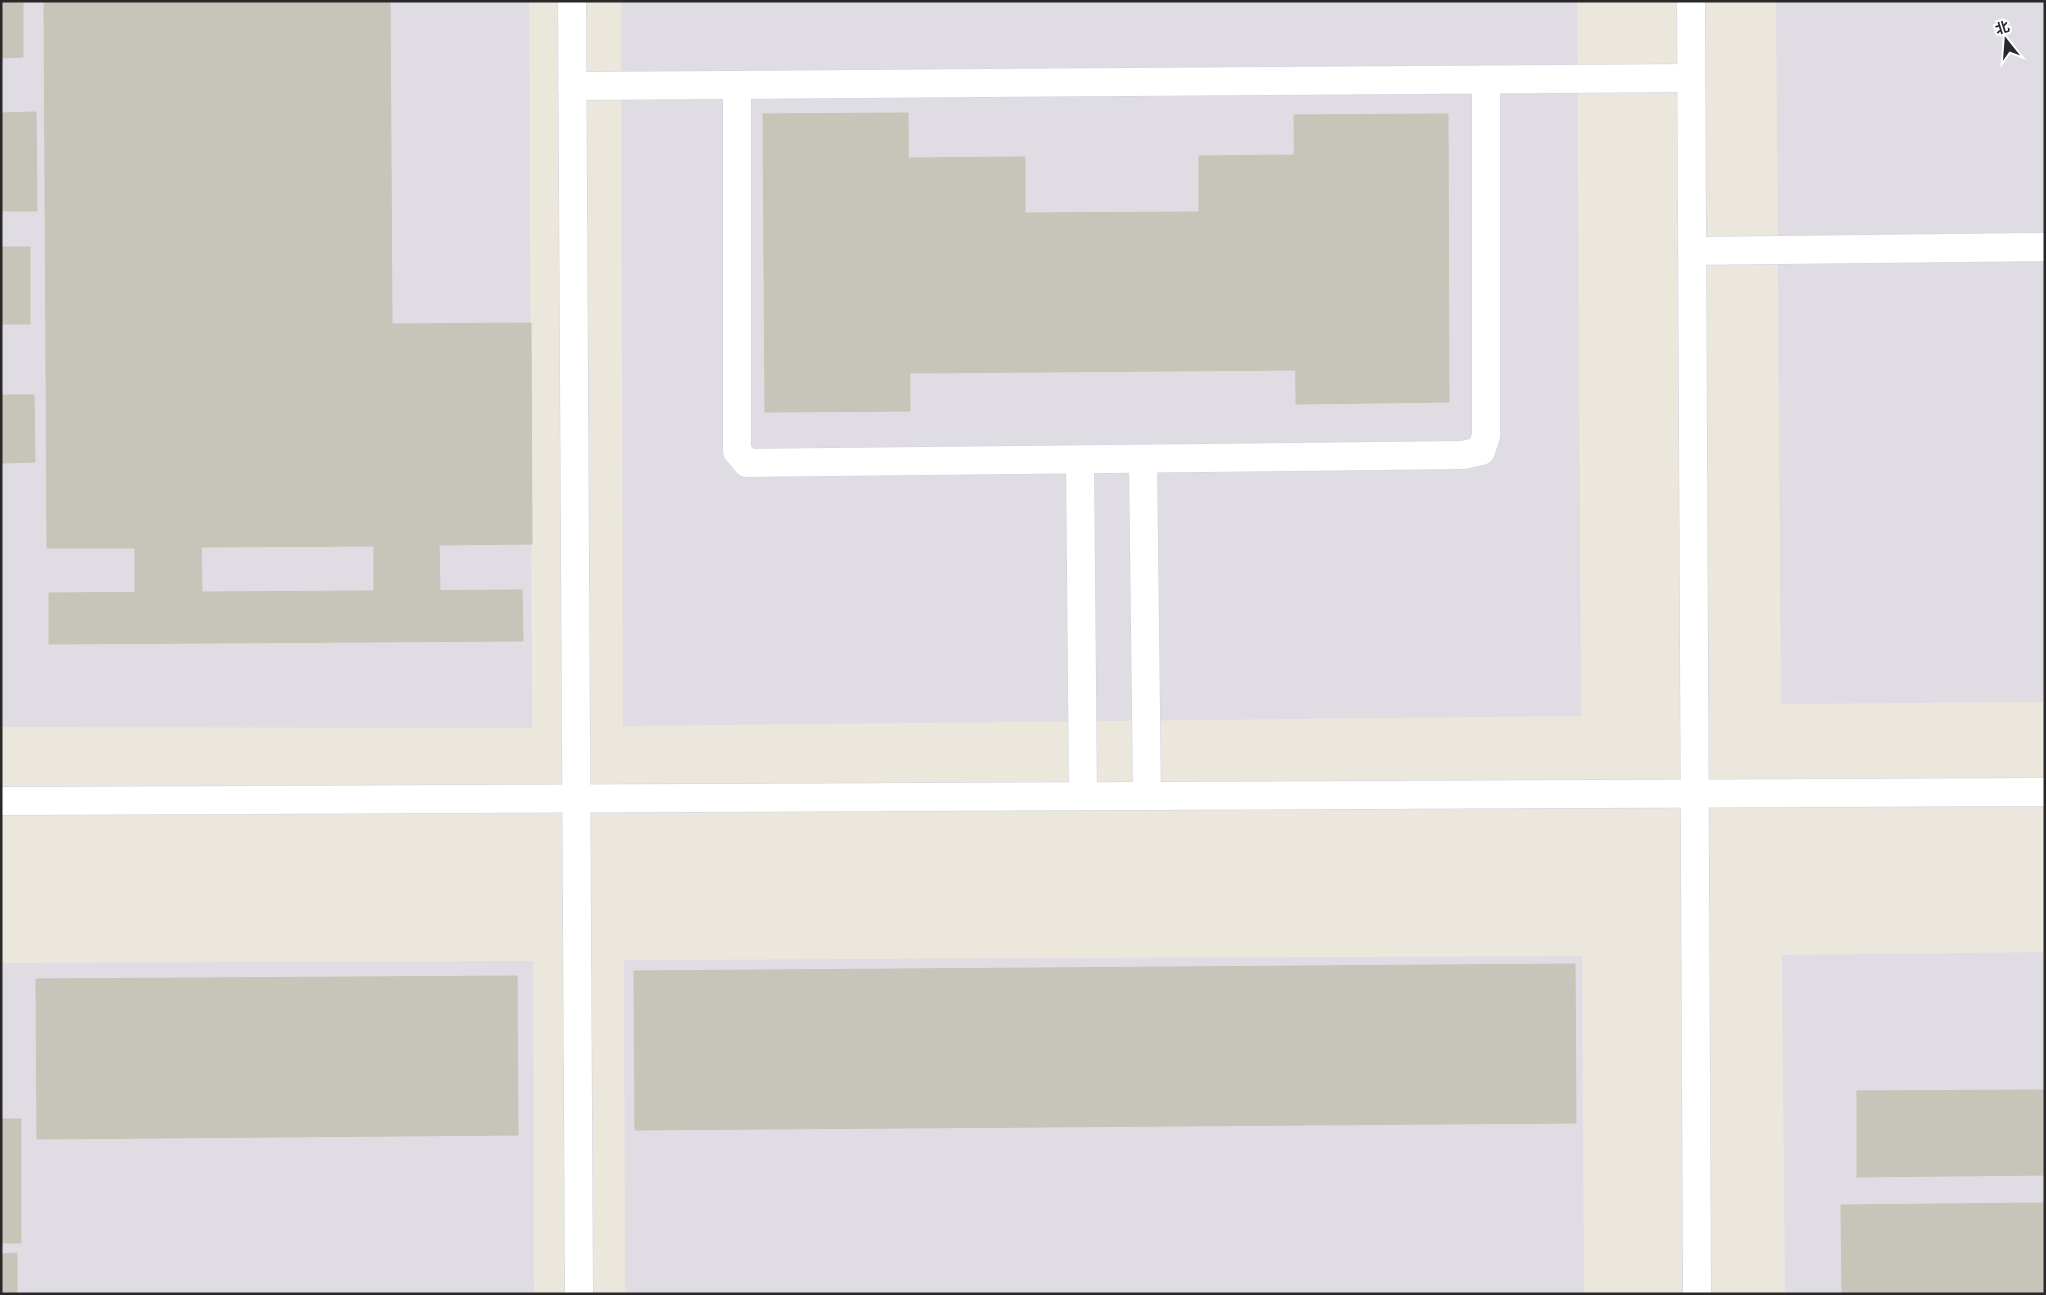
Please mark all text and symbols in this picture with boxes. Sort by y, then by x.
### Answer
north arrow [1981,15,2031,65]
text: 北 [1993,18,2012,38]

